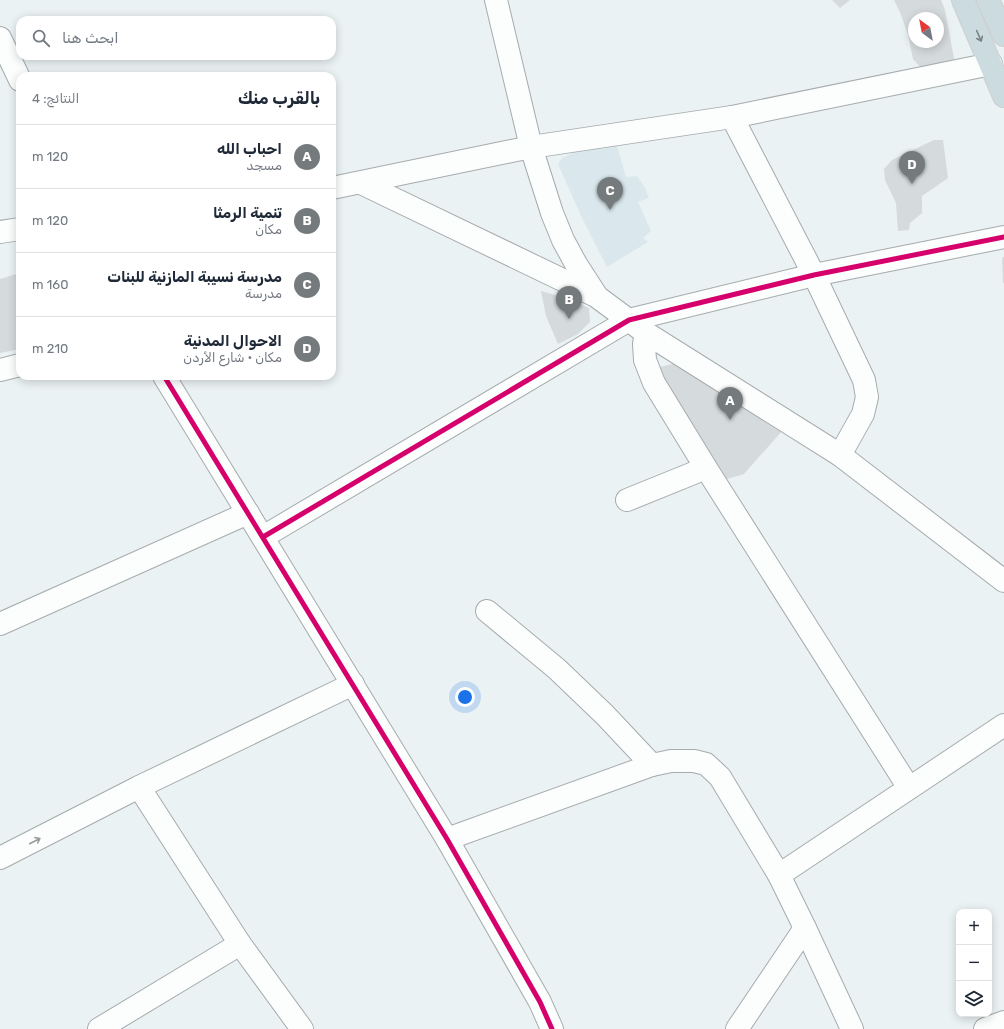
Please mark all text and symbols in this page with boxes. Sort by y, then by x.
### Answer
north arrow [908,12,944,48]
search box [16,16,336,60]
icon: search [30,27,52,49]
text: ابحث هنا [62,29,119,47]
one-way arrow [975,29,983,41]
text: بالقرب منك [238,88,320,108]
text: النتائج: 4 [32,91,79,106]
text: احباب الله [217,140,282,158]
text: 120 m [32,149,68,164]
text: A [302,149,312,164]
pin: D [899,151,925,184]
text: مسجد [246,158,282,173]
pin: C [597,177,623,210]
text: تنمية الرمثا [213,204,282,222]
text: 120 m [32,213,68,228]
text: B [302,213,312,228]
text: مكان [255,222,282,237]
text: مدرسة نسيبة المازنية للبنات [107,268,282,286]
text: 160 m [32,277,68,292]
text: C [302,277,312,292]
text: مدرسة [245,286,282,301]
pin: B [556,286,582,319]
text: الاحوال المدنية [184,332,282,350]
text: 210 m [32,341,68,356]
text: D [302,341,312,356]
text: مكان · شارع الأردن [183,350,282,365]
pin: A [717,387,743,420]
your location [455,687,475,707]
one-way arrow [29,836,41,844]
map controls [956,909,992,1017]
button: + [956,909,992,945]
button: − [956,945,992,981]
button: layers [956,981,992,1017]

